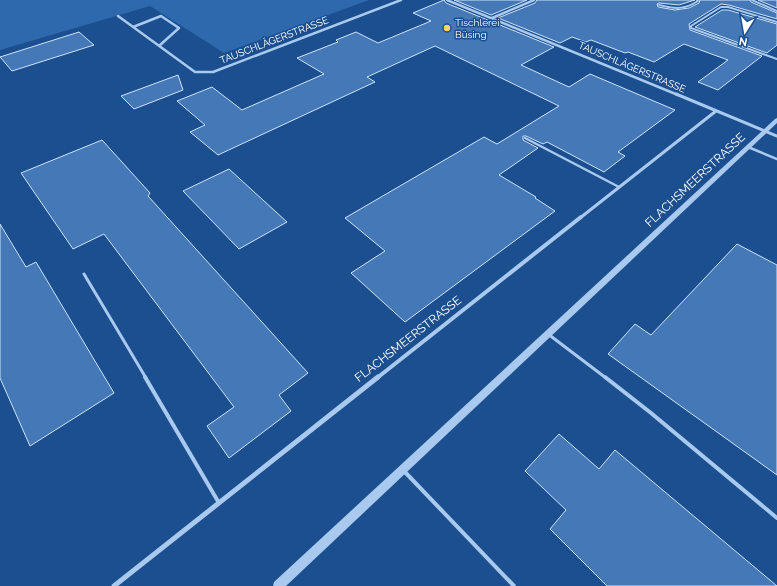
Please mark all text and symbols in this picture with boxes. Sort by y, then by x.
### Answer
north arrow [725,12,765,52]
street label: TAUSCHLÄGERSTRASSE [218,14,330,66]
place label: Tischlerei Büsing [455,17,499,40]
marker: Tischlerei Büsing [442,23,452,33]
text: N [738,34,749,49]
street label: TAUSCHLÄGERSTRASSE [577,39,687,95]
street label: FLACHSMEERSTRASSE [642,130,748,230]
street label: FLACHSMEERSTRASSE [352,293,464,385]

